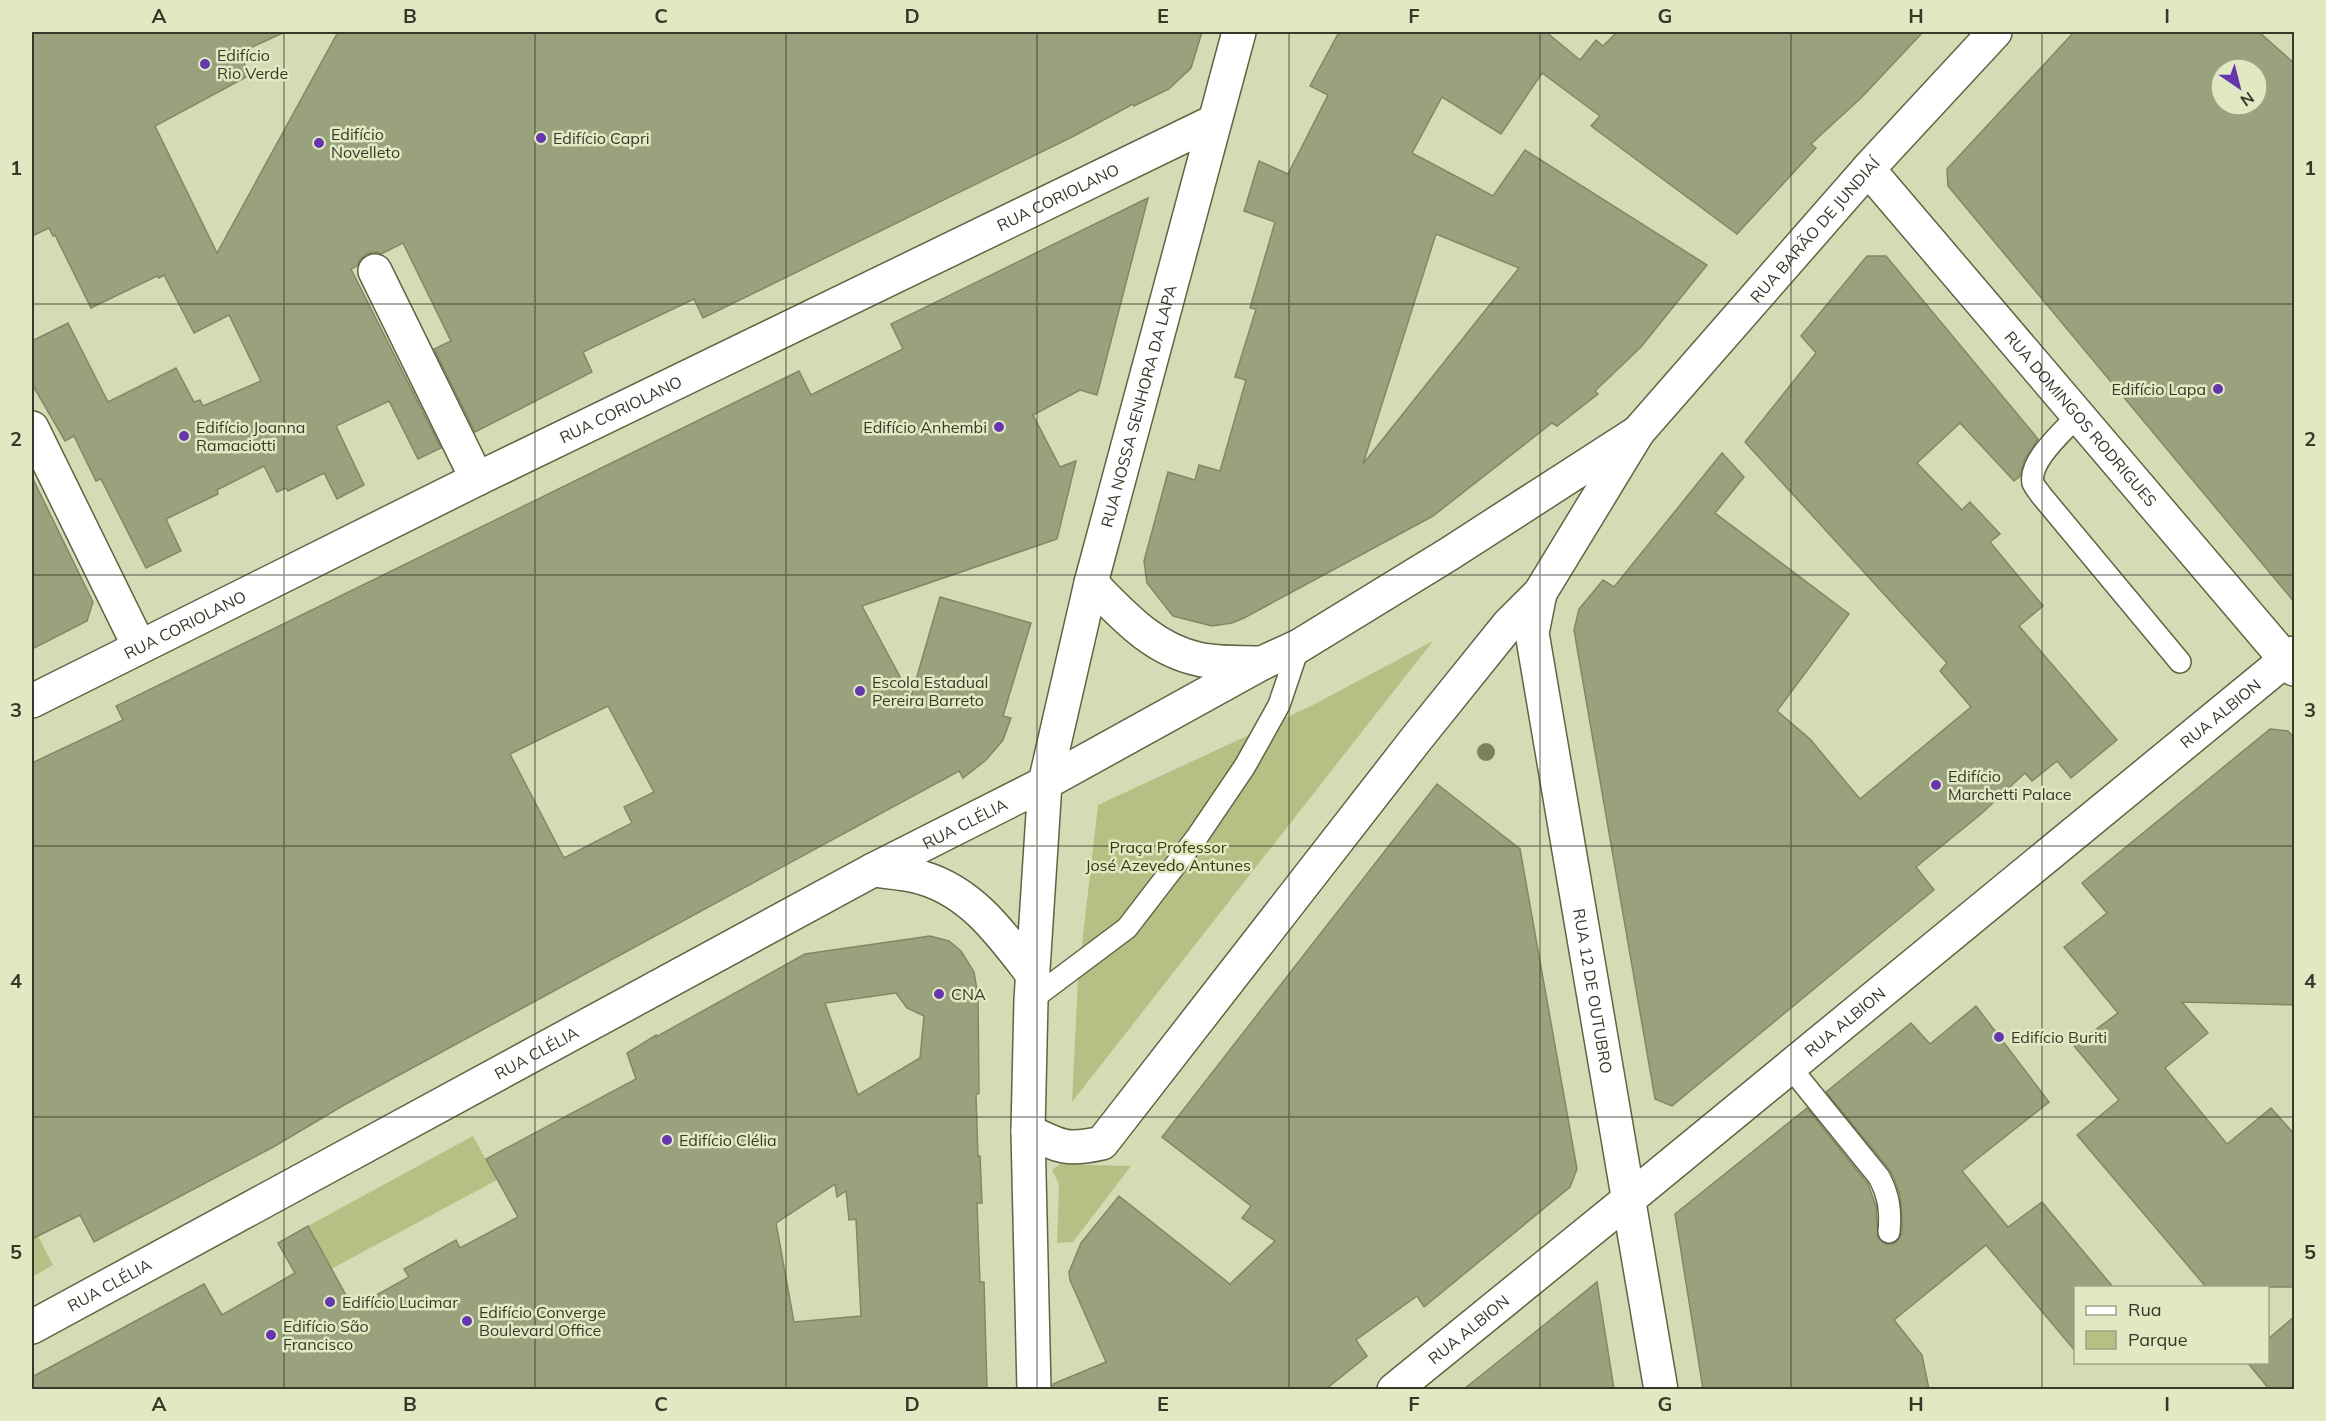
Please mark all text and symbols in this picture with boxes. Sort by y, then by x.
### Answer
text: A [152,3,167,28]
text: B [403,3,417,28]
text: C [654,3,668,28]
text: D [904,3,920,28]
text: E [1157,3,1169,28]
text: F [1408,3,1420,28]
text: G [1658,3,1672,28]
text: H [1908,3,1924,28]
text: I [2164,3,2170,28]
place label: Edifício Rio Verde [217,45,288,83]
marker: Edifício Rio Verde [198,57,212,71]
north arrow [2209,57,2269,117]
text: N [2237,88,2258,111]
place label: Edifício Novelleto [331,124,400,162]
place label: Edifício Capri [553,128,650,148]
marker: Edifício Capri [534,131,548,145]
marker: Edifício Novelleto [312,136,326,150]
street label: RUA BARÃO DE JUNDIAÍ [1746,152,1884,307]
text: 1 [10,155,22,180]
text: 1 [2304,155,2316,180]
street label: RUA CORIOLANO [993,159,1122,235]
street label: RUA NOSSA SENHORA DA LAPA [1096,282,1181,530]
street label: RUA DOMINGOS RODRIGUES [2000,327,2161,510]
street label: RUA CORIOLANO [556,371,685,447]
place label: Edifício Lapa [2111,379,2206,399]
marker: Edifício Lapa [2211,382,2225,396]
place label: Edifício Joanna Ramaciotti [196,417,305,455]
place label: Edifício Anhembi [863,417,987,437]
marker: Edifício Anhembi [992,420,1006,434]
text: 2 [10,426,22,451]
text: 2 [2304,426,2316,451]
marker: Edifício Joanna Ramaciotti [177,429,191,443]
street label: RUA CORIOLANO [121,586,249,663]
place label: Escola Estadual Pereira Barreto [872,672,988,710]
street label: RUA ALBION [2176,674,2265,752]
marker: Escola Estadual Pereira Barreto [853,684,867,698]
text: 3 [10,697,22,722]
text: 3 [2304,697,2316,722]
place label: Edifício Marchetti Palace [1948,766,2072,804]
marker: Edifício Marchetti Palace [1929,778,1943,792]
street label: RUA CLÉLIA [919,794,1011,853]
park label: Praça Professor José Azevedo Antunes [1085,837,1251,875]
street label: RUA 12 DE OUTUBRO [1569,907,1617,1075]
text: 4 [10,968,22,993]
text: 4 [2304,968,2316,993]
street label: RUA ALBION [1800,983,1889,1061]
place label: CNA [951,984,986,1004]
marker: CNA [932,987,946,1001]
street label: RUA CLÉLIA [491,1022,582,1084]
place label: Edifício Buriti [2011,1027,2107,1047]
marker: Edifício Buriti [1992,1030,2006,1044]
place label: Edifício Clélia [679,1130,777,1150]
marker: Edifício Clélia [660,1133,674,1147]
text: 5 [10,1239,22,1264]
text: 5 [2304,1239,2316,1264]
street label: RUA CLÉLIA [64,1254,155,1316]
legend [2074,1286,2269,1364]
street label: RUA ALBION [1424,1291,1513,1368]
place label: Edifício Lucimar [342,1292,458,1312]
marker: Edifício Lucimar [323,1295,337,1309]
text: Rua [2128,1298,2162,1321]
place label: Edifício Converge Boulevard Office [479,1302,606,1340]
marker: Edifício Converge Boulevard Office [460,1314,474,1328]
place label: Edifício São Francisco [283,1316,369,1354]
marker: Edifício São Francisco [264,1328,278,1342]
text: Parque [2128,1328,2187,1351]
text: A [152,1391,167,1416]
text: B [403,1391,417,1416]
text: C [654,1391,668,1416]
text: D [904,1391,920,1416]
text: E [1157,1391,1169,1416]
text: F [1408,1391,1420,1416]
text: G [1658,1391,1672,1416]
text: H [1908,1391,1924,1416]
text: I [2164,1391,2170,1416]

